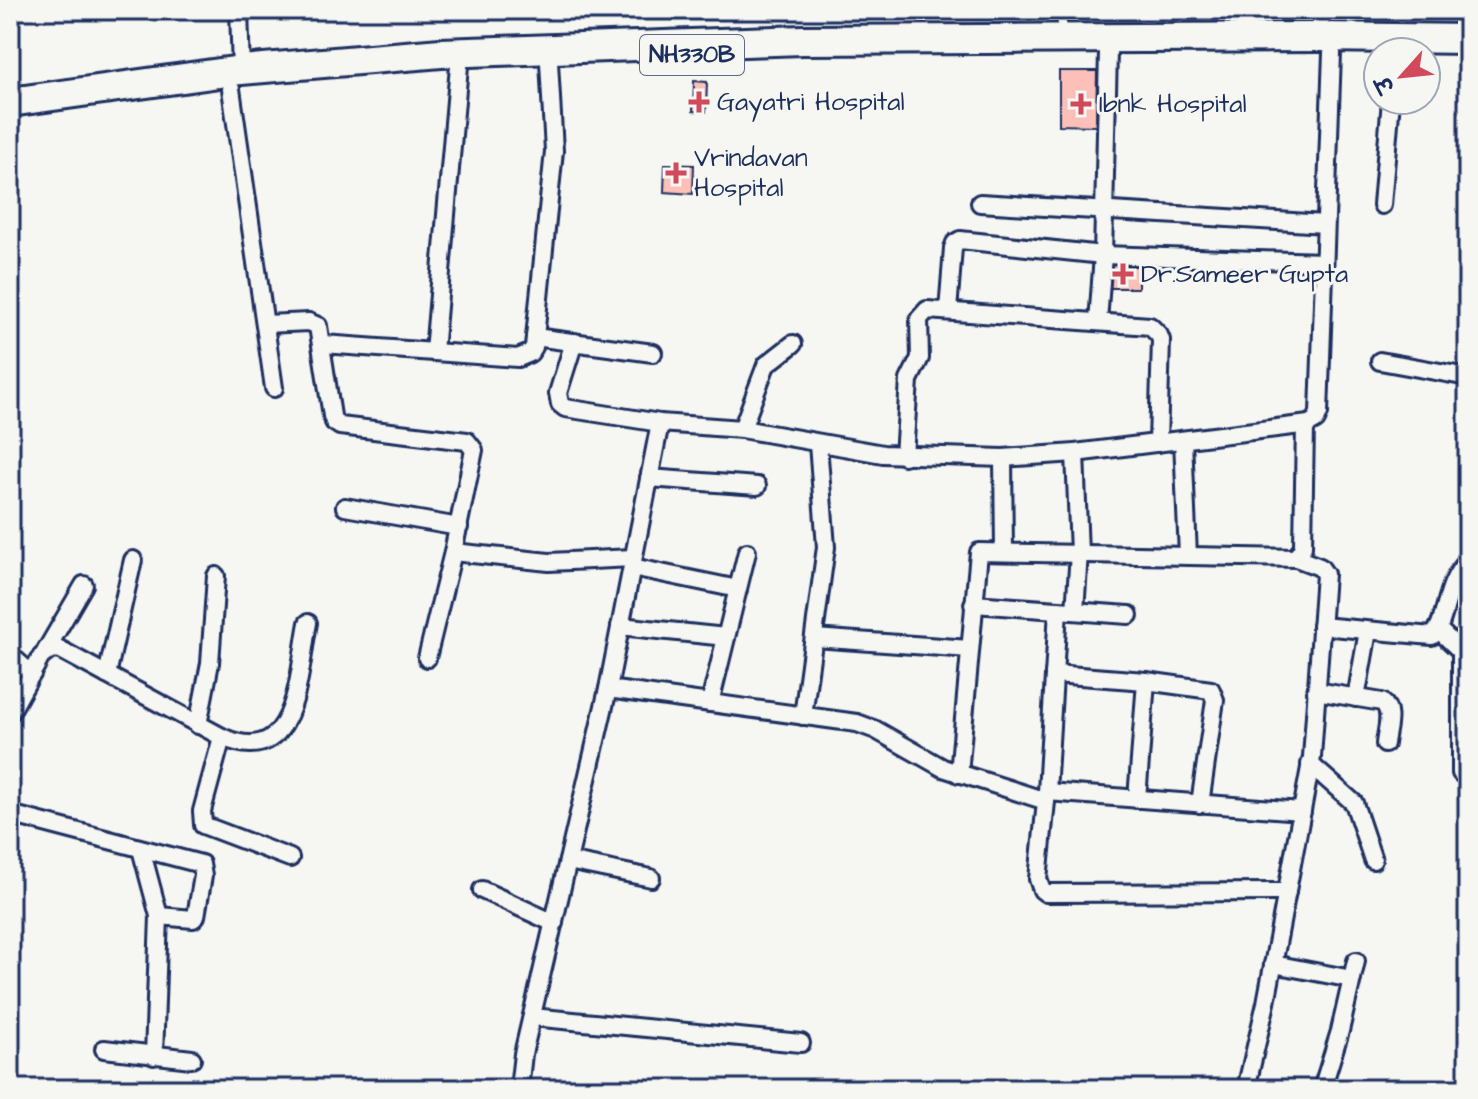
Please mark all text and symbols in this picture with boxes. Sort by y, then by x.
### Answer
road number: NH330B [640,35,744,75]
north arrow [1362,36,1442,116]
text: उ [1367,69,1404,100]
place label: Gayatri Hospital [717,84,905,122]
place label: Ibnk Hospital [1099,86,1247,122]
marker: Gayatri Hospital [688,91,710,113]
marker: Ibnk Hospital [1070,93,1092,115]
place label: Vrindavan Hospital [694,140,808,206]
marker: Vrindavan Hospital [665,162,687,184]
place label: Dr.Sameer Gupta [1141,256,1348,292]
marker: Dr.Sameer Gupta [1112,263,1134,285]

